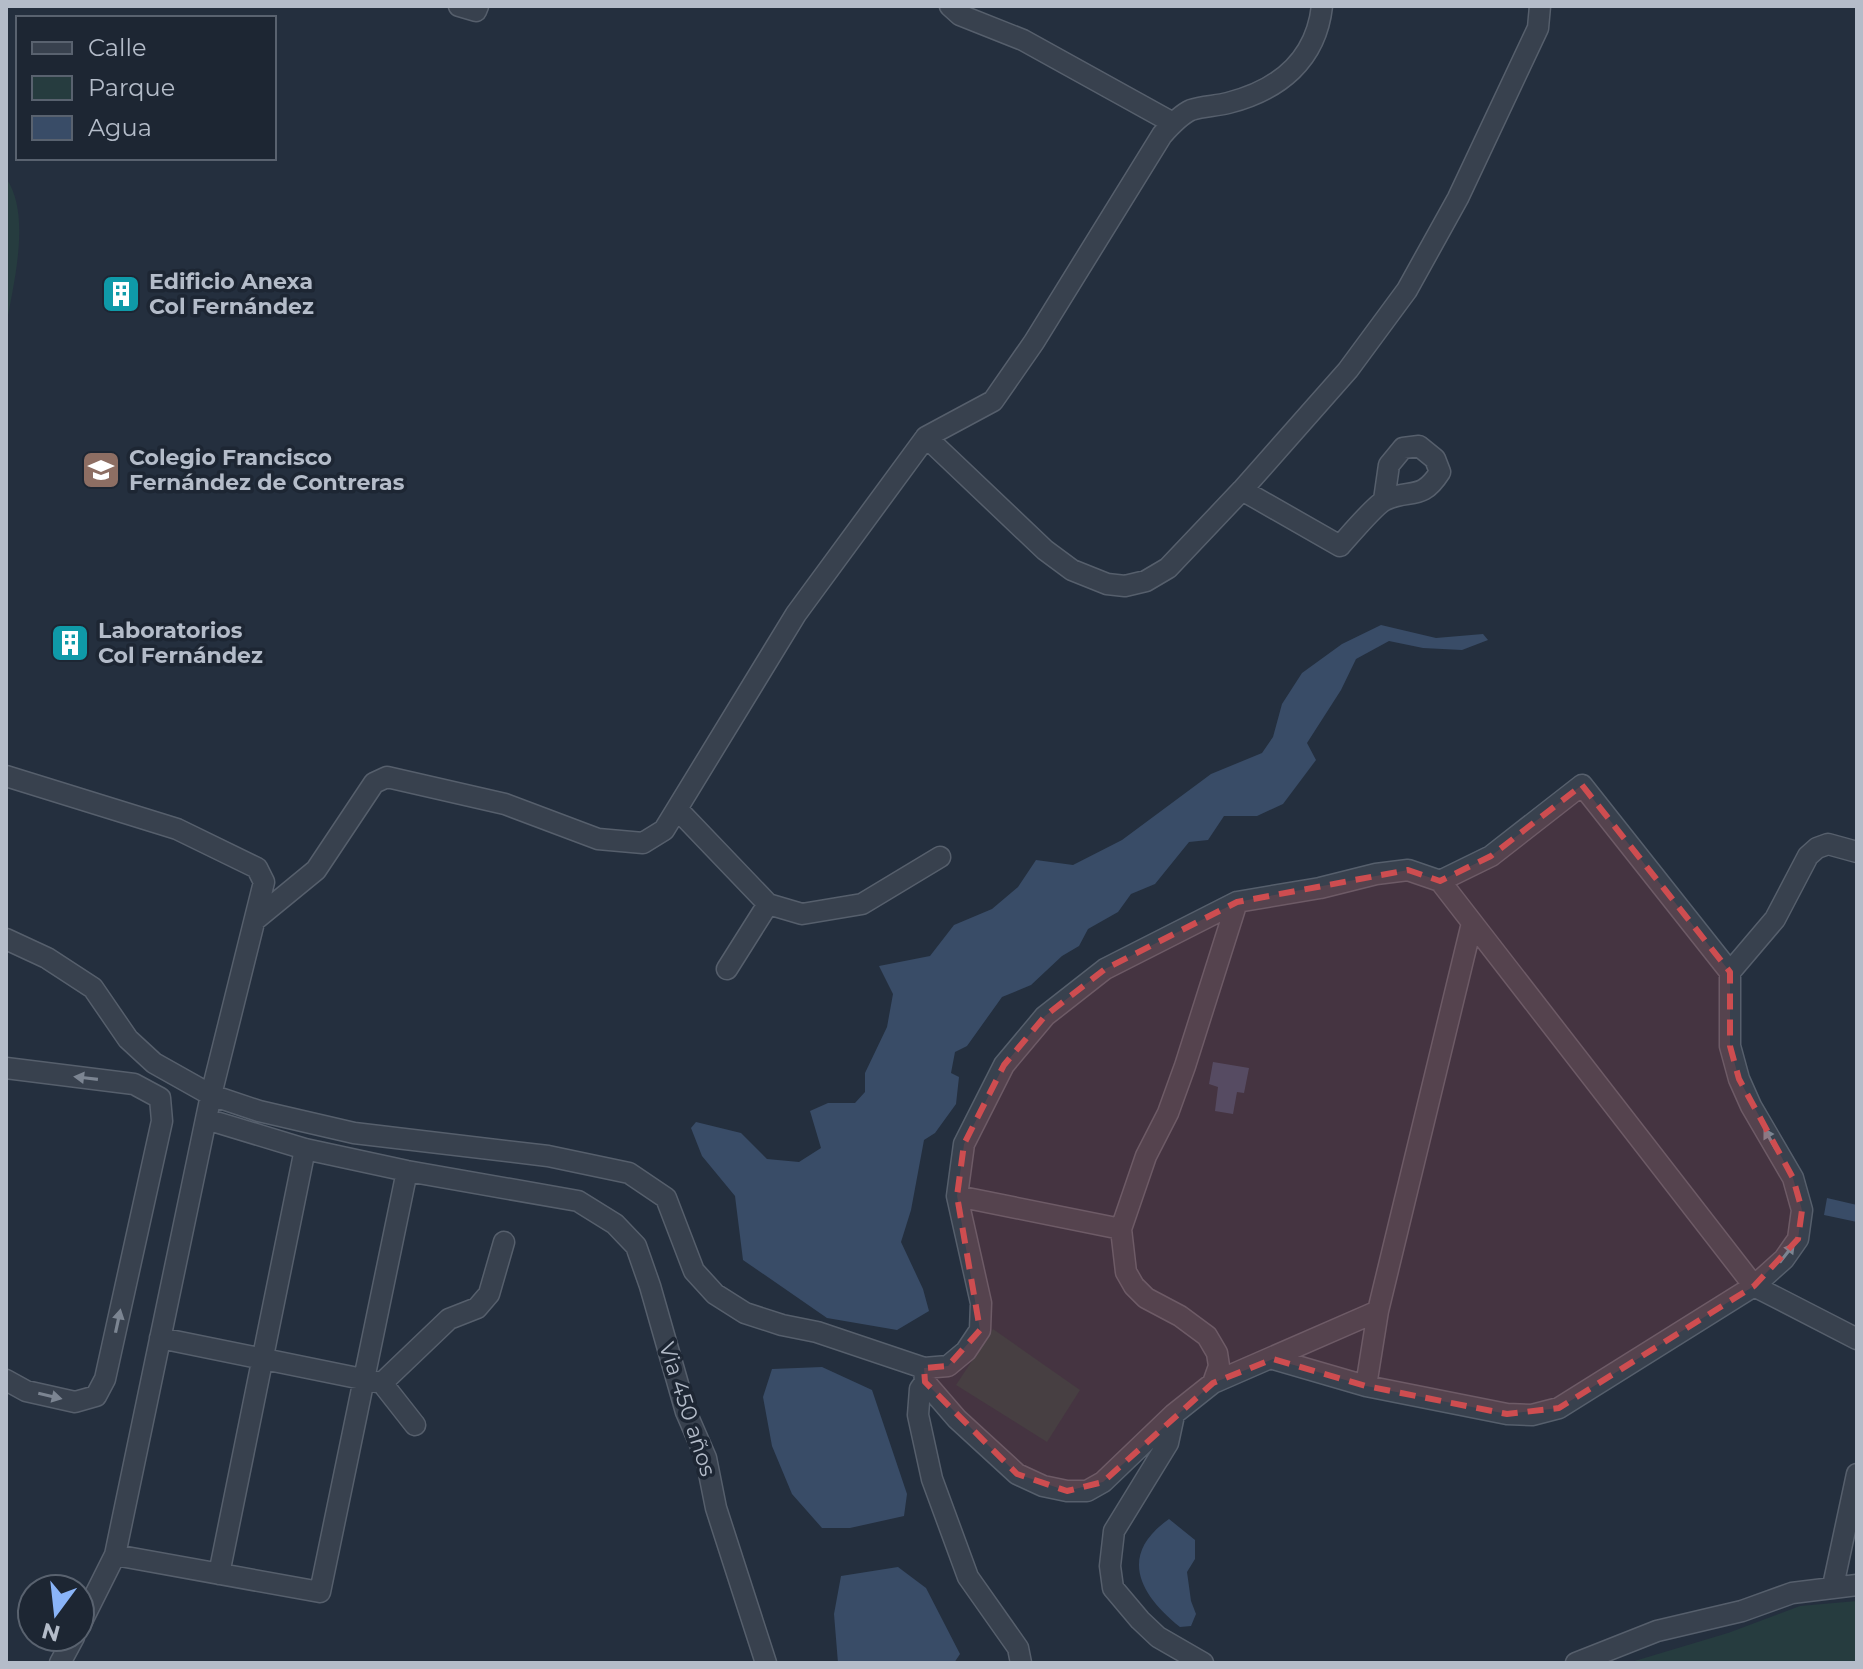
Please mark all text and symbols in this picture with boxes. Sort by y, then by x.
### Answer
legend [16,16,276,160]
text: Calle [88,33,146,62]
text: Parque [88,73,175,102]
text: Agua [88,113,152,142]
place label: Edificio Anexa Col Fernández [149,268,314,320]
building icon: Edificio Anexa Col Fernández [100,273,142,315]
place label: Colegio Francisco Fernández de Contreras [129,444,405,496]
school or university icon: Colegio Francisco Fernández de Contreras [80,449,122,491]
place label: Laboratorios Col Fernández [98,617,263,669]
building icon: Laboratorios Col Fernández [49,622,91,664]
one-way arrow [73,1071,98,1084]
one-way arrow [1764,1128,1778,1150]
one-way arrow [1778,1243,1794,1263]
one-way arrow [112,1308,125,1333]
street label: Via 450 años [653,1339,722,1480]
one-way arrow [38,1390,63,1403]
north arrow [16,1573,96,1653]
text: N [39,1616,63,1647]

